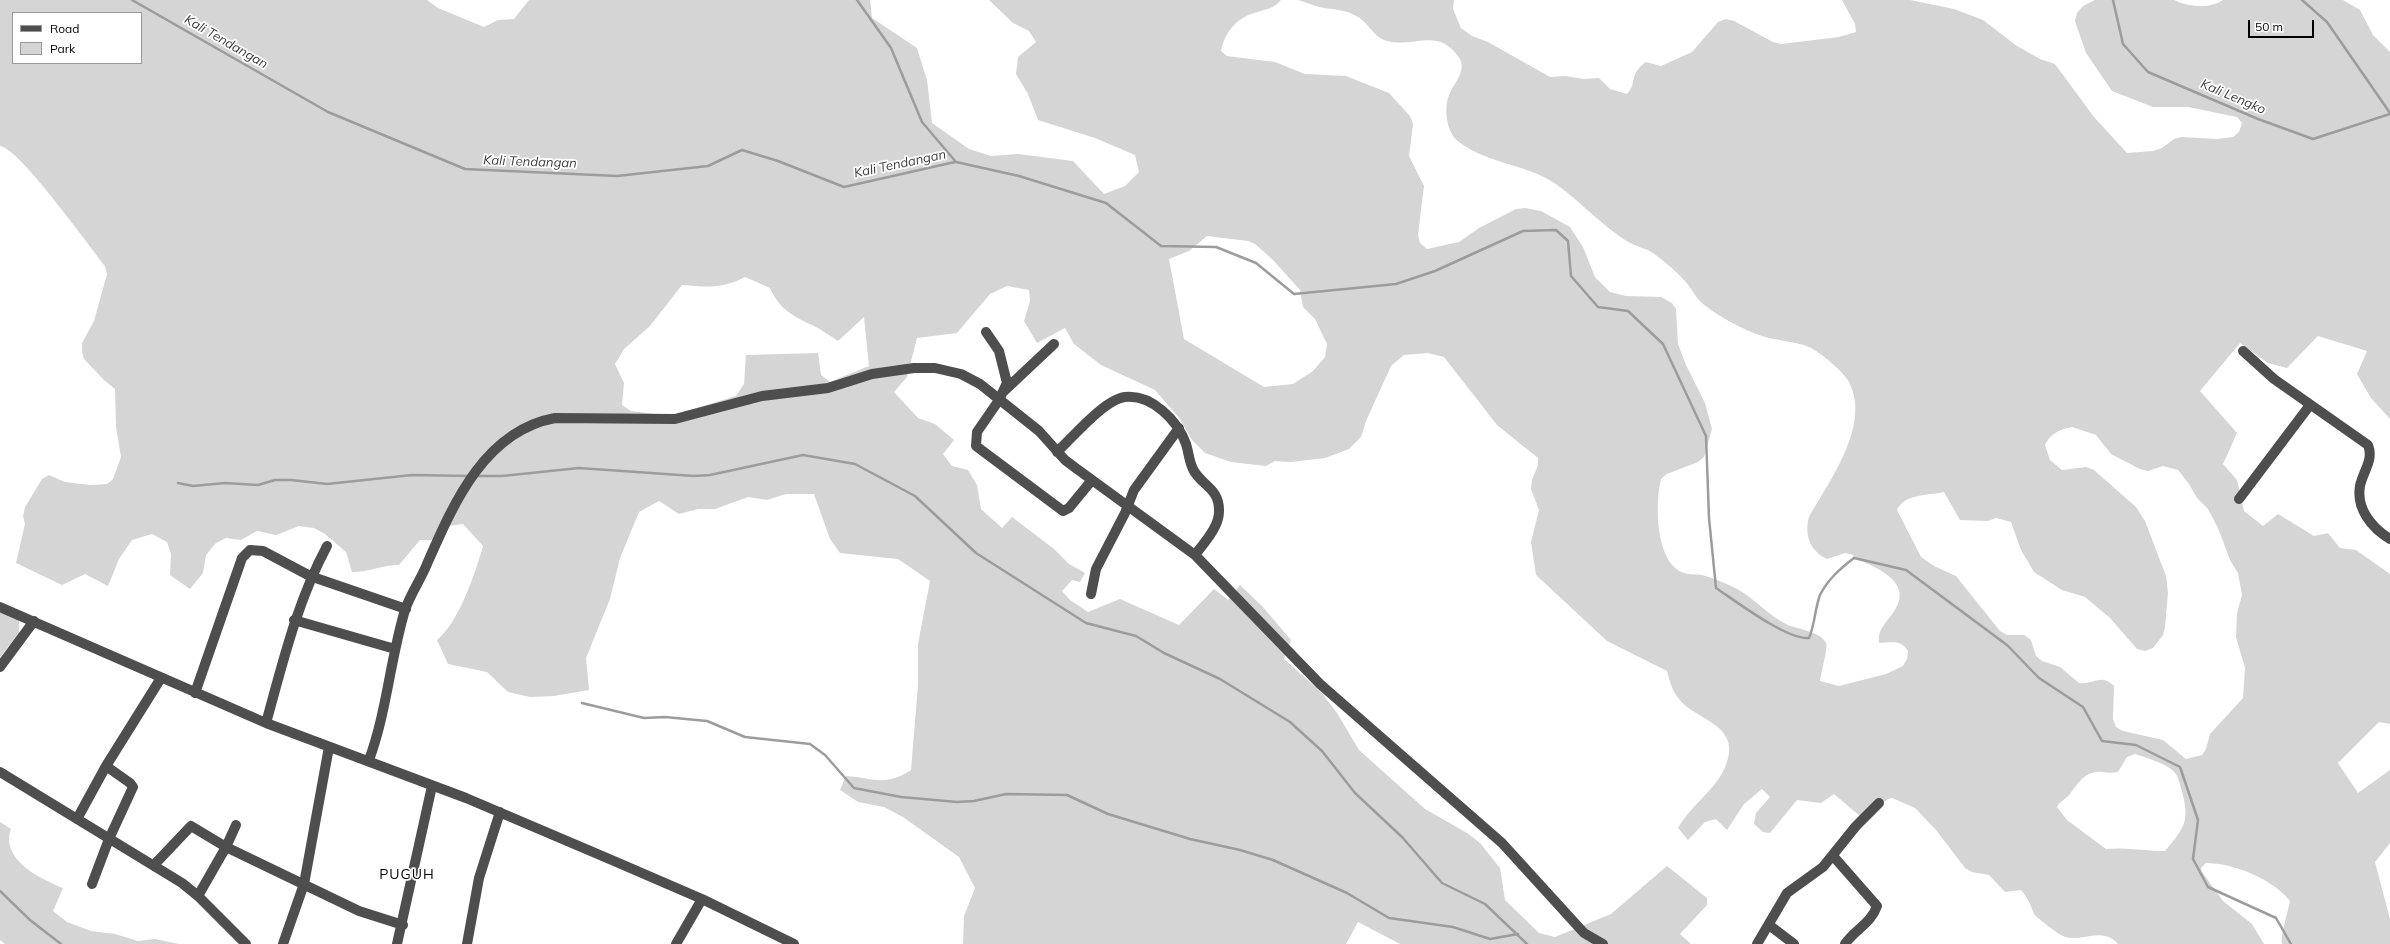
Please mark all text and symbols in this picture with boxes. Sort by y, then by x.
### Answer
legend [12,12,142,64]
water label: Kali Tendangan [182,12,270,72]
scale bar [2250,12,2316,38]
text: 50 m [2255,19,2283,34]
text: Road [50,21,79,36]
text: Park [50,41,75,56]
water label: Kali Lengko [2198,76,2268,118]
water label: Kali Tendangan [853,147,947,181]
water label: Kali Tendangan [483,153,577,171]
district label: PUGUH [379,867,435,883]

